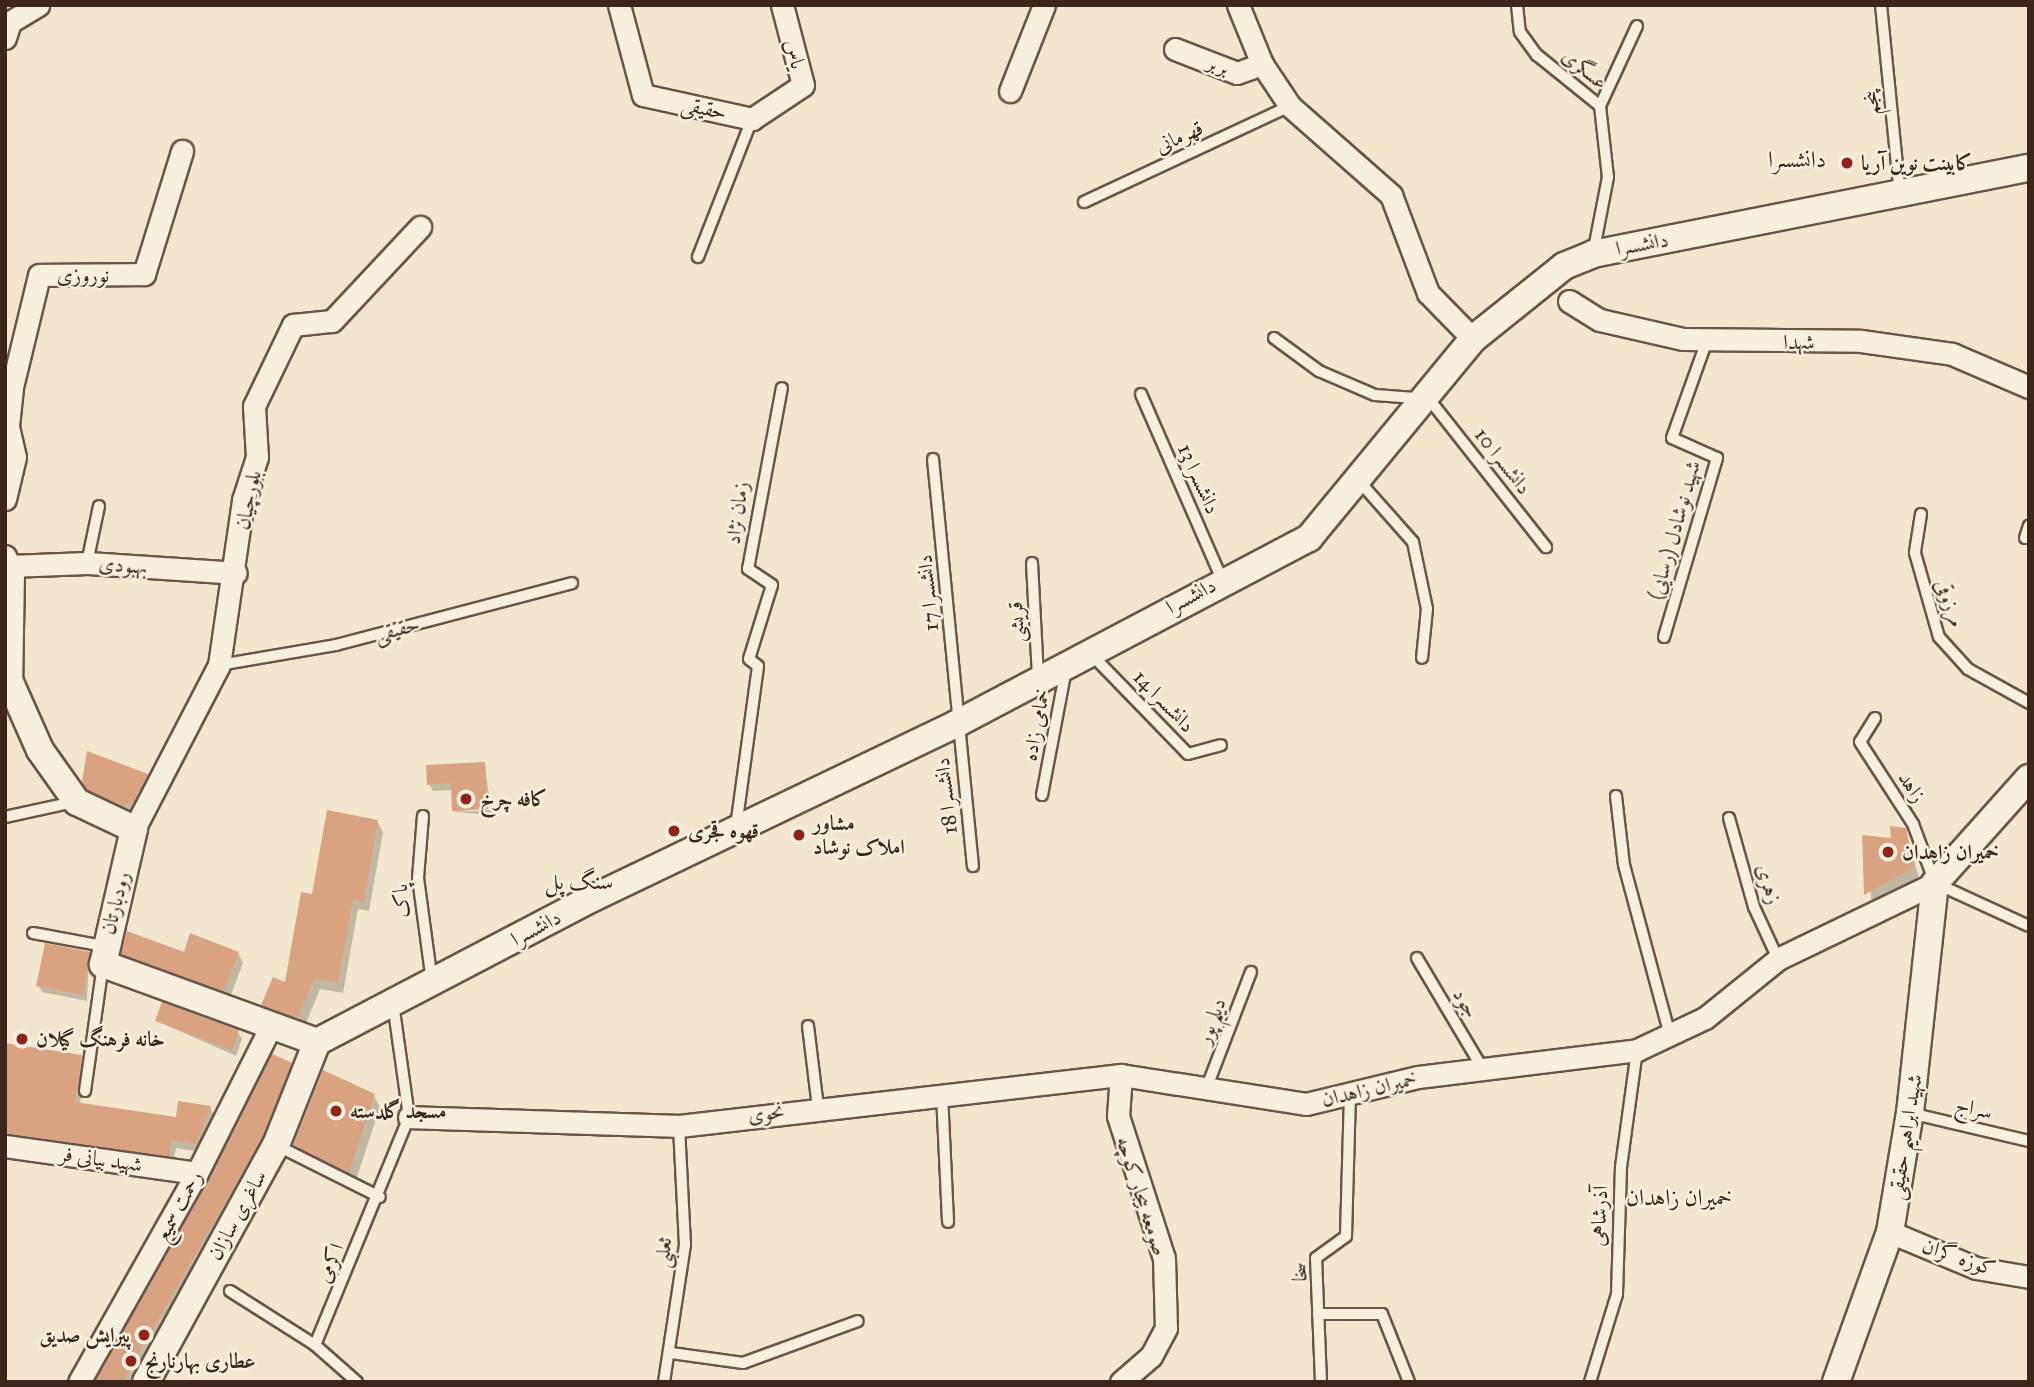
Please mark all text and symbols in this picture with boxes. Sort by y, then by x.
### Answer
street label: یاس [779,37,811,71]
street label: عسگری [1557,43,1613,95]
street label: بربر [1203,49,1233,81]
street label: پنجم [1857,89,1885,117]
street label: حقیقی [679,91,729,125]
street label: قهرمانی [1151,115,1207,159]
district label: دانشسرا [1768,145,1826,173]
place label: کابینت نوین آریا [1861,150,1972,176]
marker: کابینت نوین آریا [1839,155,1855,171]
street label: دانشسرا [1614,227,1670,261]
street label: نوروزی [57,262,109,288]
street label: شهدا [1783,329,1815,355]
street label: دانشسرا 10 [1469,422,1537,500]
street label: دانشسرا 13 [1172,440,1226,518]
street label: شهید نوشادل (رسایی) [1642,458,1706,602]
street label: بلورچیان [229,468,267,532]
street label: زمان نژاد [720,480,754,546]
street label: بهبودی [98,551,148,579]
street label: دانشسرا 17 [912,553,944,633]
street label: دانشسرا [1162,572,1220,620]
street label: مرزوقی [1930,576,1970,630]
street label: قریشی [1002,601,1030,643]
street label: حقیقی [372,611,422,647]
street label: دانشسرا 14 [1128,664,1200,738]
street label: خمامی زاده [1017,687,1055,763]
street label: دانشسرا 18 [929,756,963,836]
street label: زاهد [1893,767,1931,807]
place label: کافه چرخ [480,786,547,812]
marker: کافه چرخ [458,791,474,807]
place label: مشاور املاک نوشاد [813,810,905,860]
place label: قهوه قجری [688,818,759,844]
marker: قهوه قجری [666,823,682,839]
marker: مشاور املاک نوشاد [791,827,807,843]
place label: خمیران زاهدان [1902,839,1999,865]
marker: خمیران زاهدان [1880,844,1896,860]
street label: زهری [1751,861,1787,907]
district label: سنگ پل [545,867,613,895]
street label: رودبارتان [95,869,135,937]
street label: پاک [387,883,415,919]
street label: دانشسرا [507,904,565,952]
street label: جود [1447,983,1485,1023]
street label: دیلم پور [1191,994,1231,1048]
place label: خانه فرهنگ گیلان [36,1026,165,1052]
marker: خانه فرهنگ گیلان [14,1031,30,1047]
street label: خمیران زاهدان [1319,1066,1419,1112]
street label: شهید ابراهیم حقیقی [1883,1072,1927,1202]
street label: سراج [1953,1092,1995,1124]
place label: مسجد گلدسته [350,1098,446,1124]
street label: نحوی [746,1098,786,1128]
marker: مسجد گلدسته [328,1103,344,1119]
street label: صومعه بیجار کوچه [1111,1133,1173,1259]
street label: شهید بیانی فر [58,1141,144,1177]
street label: رحمت سمیع [148,1166,208,1246]
street label: ساغری سازان [202,1166,272,1264]
district label: خمیران زاهدان [1626,1183,1732,1211]
street label: آذرشاهی [1585,1185,1613,1247]
street label: کوزه گران [1919,1233,1999,1281]
street label: ثعلبی [649,1237,677,1269]
street label: اکرمی [311,1240,349,1286]
street label: سخا [1287,1261,1313,1283]
place label: پیرایش صدیق [39,1322,130,1348]
marker: پیرایش صدیق [136,1327,152,1343]
place label: عطاری بهارنارنج [145,1348,255,1374]
marker: عطاری بهارنارنج [123,1353,139,1369]

